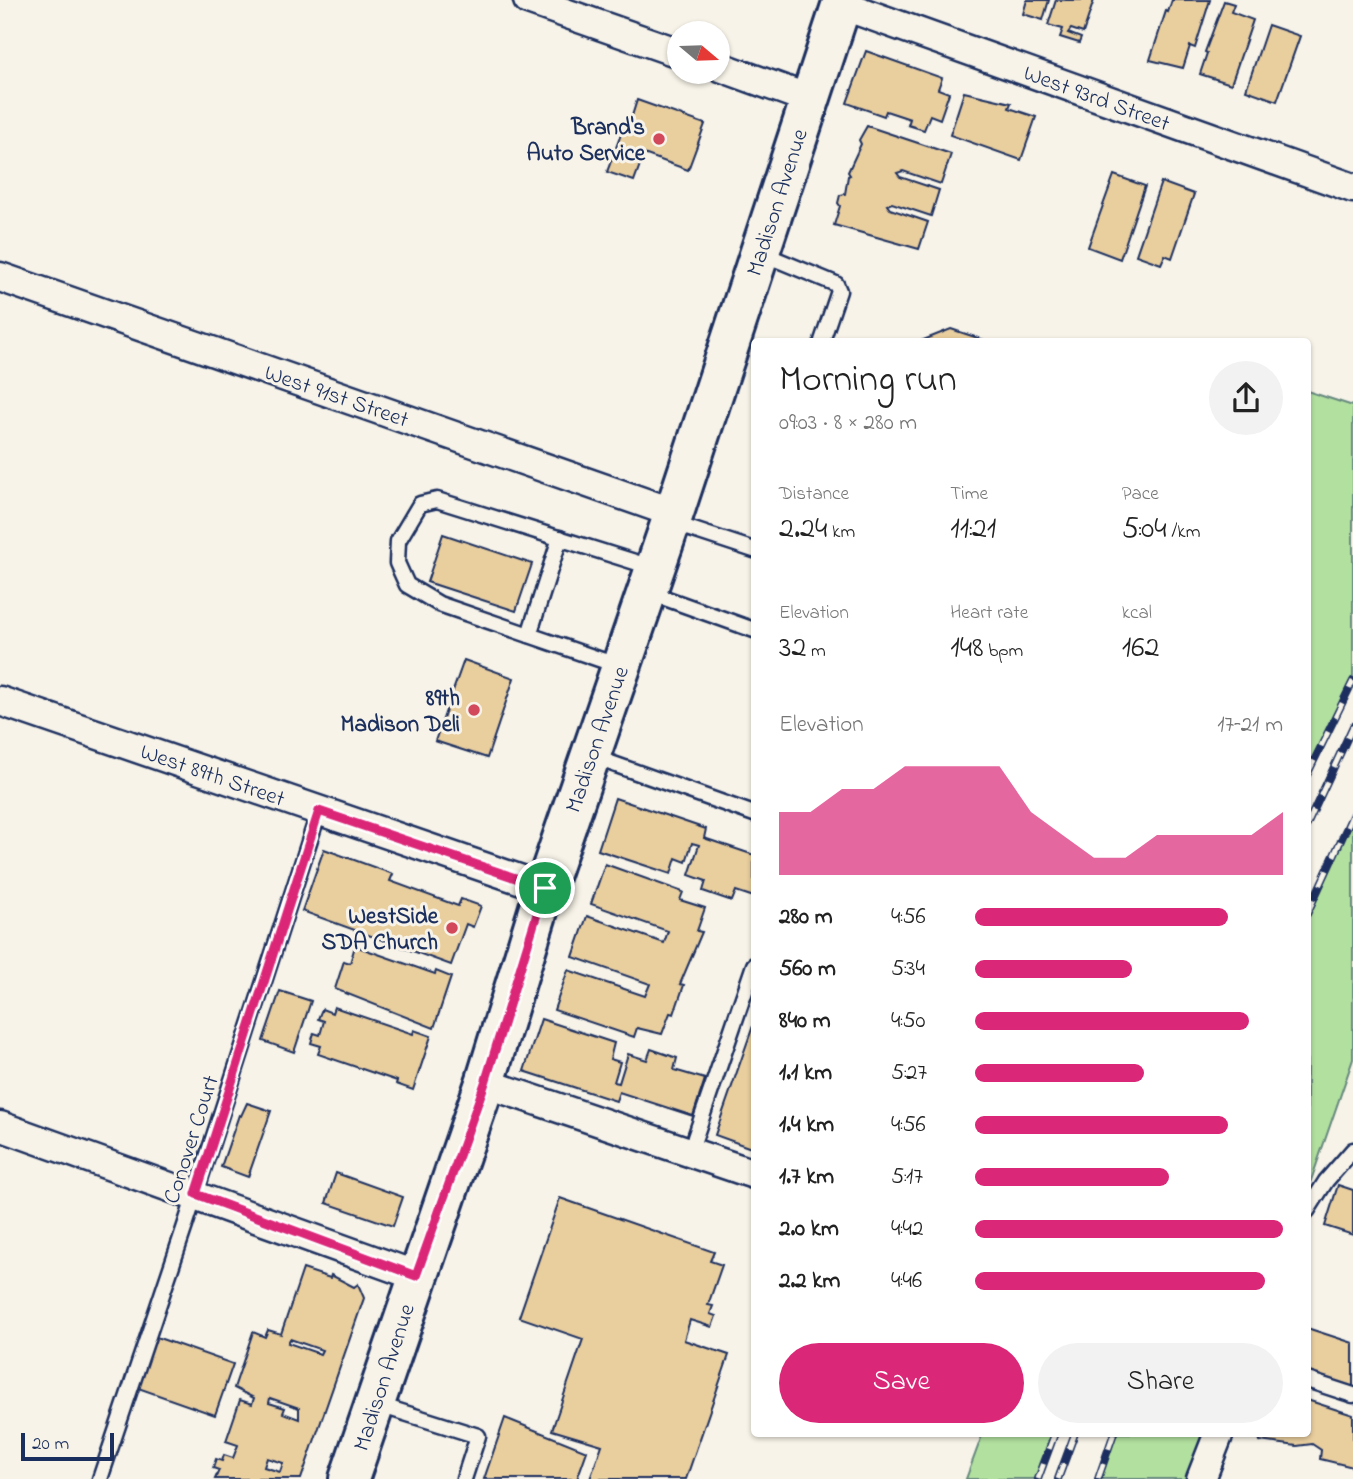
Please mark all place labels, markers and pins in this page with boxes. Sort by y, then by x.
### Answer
place label: Brand's Auto Service [527,112,646,171]
marker: Brand's Auto Service [651,131,667,147]
place label: 89th Madison Deli [341,683,460,742]
marker: 89th Madison Deli [466,702,482,718]
pin [515,858,575,918]
place label: WestSide SDA Church [322,901,439,960]
marker: WestSide SDA Church [444,920,460,936]

